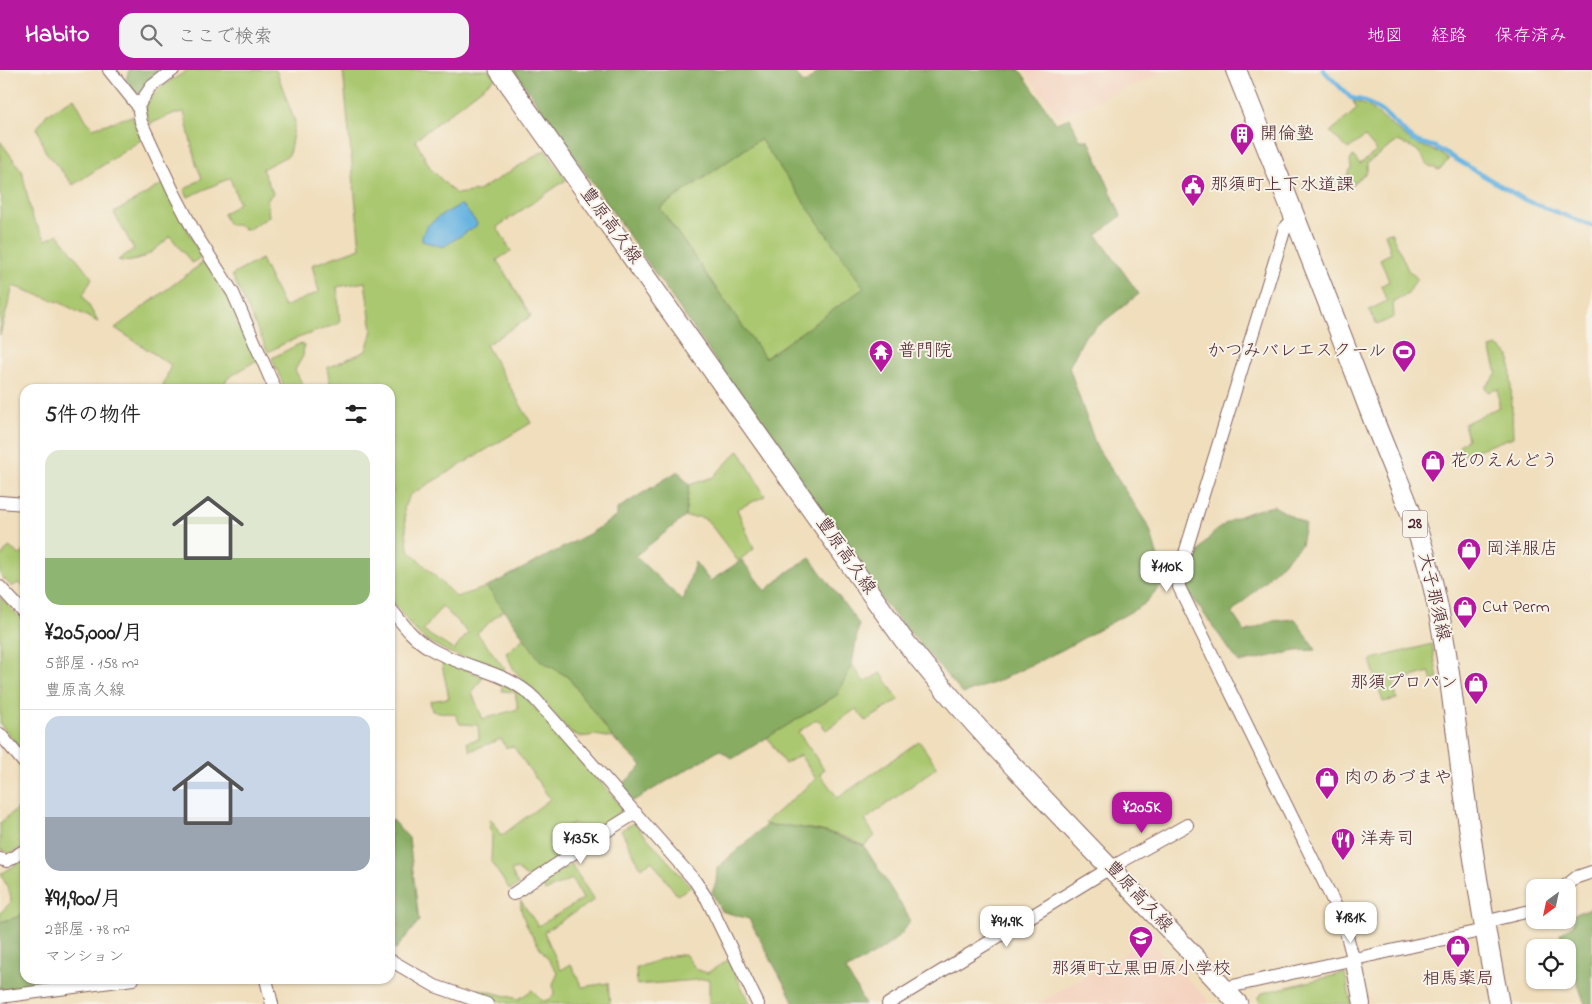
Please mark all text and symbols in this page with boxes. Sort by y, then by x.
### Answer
search box [119,13,469,58]
text: Habito [25,18,89,53]
icon: search [137,21,165,49]
text: ここで検索 [177,24,272,51]
text: 地図 [1367,24,1403,50]
text: 経路 [1431,24,1467,50]
text: 保存済み [1495,24,1567,50]
building icon: 開倫塾 [1229,122,1255,156]
place label: 開倫塾 [1260,122,1314,148]
public building icon: 那須町上下水道課 [1180,173,1206,207]
place label: 那須町上下水道課 [1210,173,1354,199]
street label: 豊原高久線 [573,182,647,270]
temple icon: 普門院 [868,339,894,373]
place label: 普門院 [898,339,952,365]
place label: かつみバレエスクール [1207,339,1386,365]
sports icon: かつみバレエスクール [1391,339,1417,373]
icon: filters [342,400,370,428]
text: 5件の物件 [45,401,141,431]
shop icon: 花のえんどう [1420,449,1446,483]
place label: 花のえんどう [1450,449,1558,475]
icon: home [163,483,253,573]
road number: 28 [1402,510,1428,538]
street label: 豊原高久線 [809,512,881,600]
shop icon: 岡洋服店 [1456,537,1482,571]
place label: 岡洋服店 [1486,537,1558,563]
pin: ¥110K [1132,550,1202,593]
street label: 大子那須線 [1410,550,1456,644]
text: ¥110K [1151,555,1183,579]
shop icon: Cut Perm [1452,595,1478,629]
place label: Cut Perm [1482,595,1550,621]
text: ¥205,000/月 [45,619,143,649]
text: 5部屋 · 158 m² [45,652,139,676]
place label: 那須プロパン [1350,671,1458,697]
shop icon: 那須プロパン [1463,671,1489,705]
text: 豊原高久線 [45,679,125,703]
icon: home [163,748,253,838]
shop icon: 肉のあづまや [1314,766,1340,800]
place label: 肉のあづまや [1344,766,1452,792]
pin: ¥205K [1107,792,1177,834]
text: ¥205K [1123,796,1161,820]
pin: ¥135K [546,822,616,865]
text: ¥135K [564,827,598,851]
restaurant icon: 洋寿司 [1330,827,1356,861]
place label: 洋寿司 [1360,827,1414,853]
street label: 豊原高久線 [1098,855,1178,939]
north arrow [1526,879,1576,929]
map controls [1526,879,1576,989]
text: ¥91,900/月 [45,885,122,915]
pin: ¥181K [1316,902,1386,944]
pin: ¥91.9K [966,906,1048,948]
text: ¥181K [1336,906,1366,930]
text: ¥91.9K [991,910,1023,934]
text: 2部屋 · 78 m² [45,918,130,942]
school or university icon: 那須町立黒田原小学校 [1128,925,1154,959]
shop icon: 相馬薬局 [1445,934,1471,968]
button: locate [1526,939,1576,989]
text: マンション [45,945,124,969]
place label: 那須町立黒田原小学校 [1051,957,1231,983]
place label: 相馬薬局 [1422,967,1494,993]

